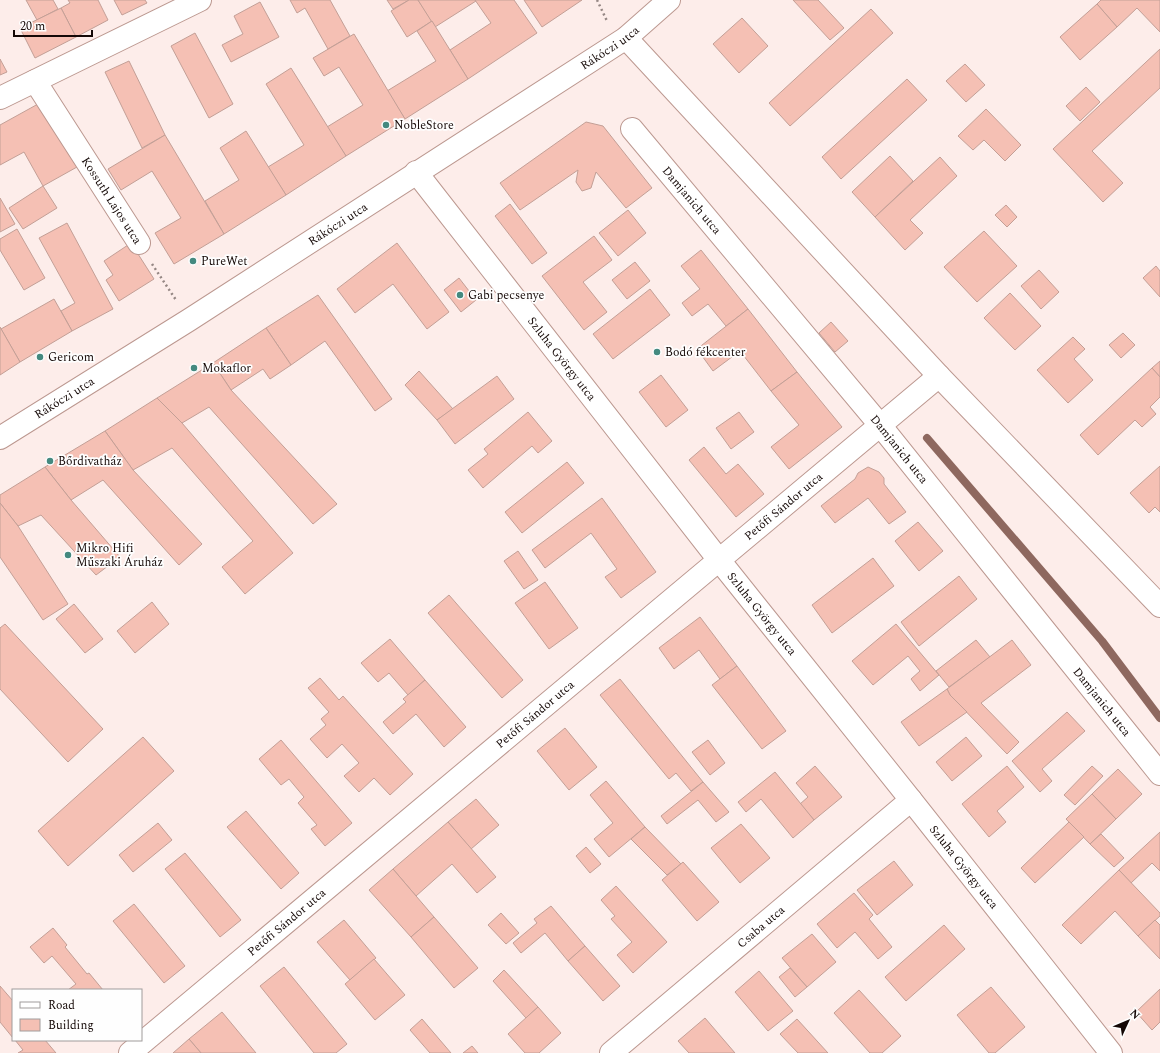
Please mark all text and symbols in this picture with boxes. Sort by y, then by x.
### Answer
scale bar [14,12,92,38]
text: 20 m [20,17,45,36]
street label: Rákóczi utca [576,21,644,75]
place label: NobleStore [394,116,454,135]
marker: NobleStore [381,120,391,130]
street label: Kossuth Lajos utca [77,153,147,248]
street label: Damjanich utca [657,162,726,239]
street label: Rákóczi utca [304,197,372,250]
place label: PureWet [201,252,248,271]
marker: PureWet [188,256,198,266]
place label: Gabi pecsenye [468,286,545,305]
marker: Gabi pecsenye [455,290,465,300]
street label: Szluha György utca [523,313,601,405]
place label: Bodó fékcenter [665,343,746,362]
marker: Bodó fékcenter [652,347,662,357]
place label: Gericom [48,348,94,367]
marker: Gericom [35,352,45,362]
place label: Mokaflor [202,359,251,378]
marker: Mokaflor [189,363,199,373]
street label: Rákóczi utca [31,372,98,424]
street label: Damjanich utca [865,410,933,488]
place label: Bőrdivatház [58,452,122,471]
marker: Bőrdivatház [45,456,55,466]
street label: Petőfi Sándor utca [740,467,827,545]
place label: Mikro Hifi Műszaki Áruház [76,539,163,572]
marker: Mikro Hifi Műszaki Áruház [63,550,73,560]
street label: Szluha György utca [723,568,801,660]
street label: Damjanich utca [1068,663,1136,741]
street label: Petőfi Sándor utca [491,675,579,753]
street label: Szluha György utca [925,821,1003,913]
street label: Petőfi Sándor utca [243,883,330,961]
street label: Csaba utca [733,901,789,953]
legend [12,989,142,1041]
text: Road [48,996,75,1015]
north arrow [1108,1001,1148,1041]
text: N [1126,1005,1144,1024]
text: Building [48,1016,94,1035]

